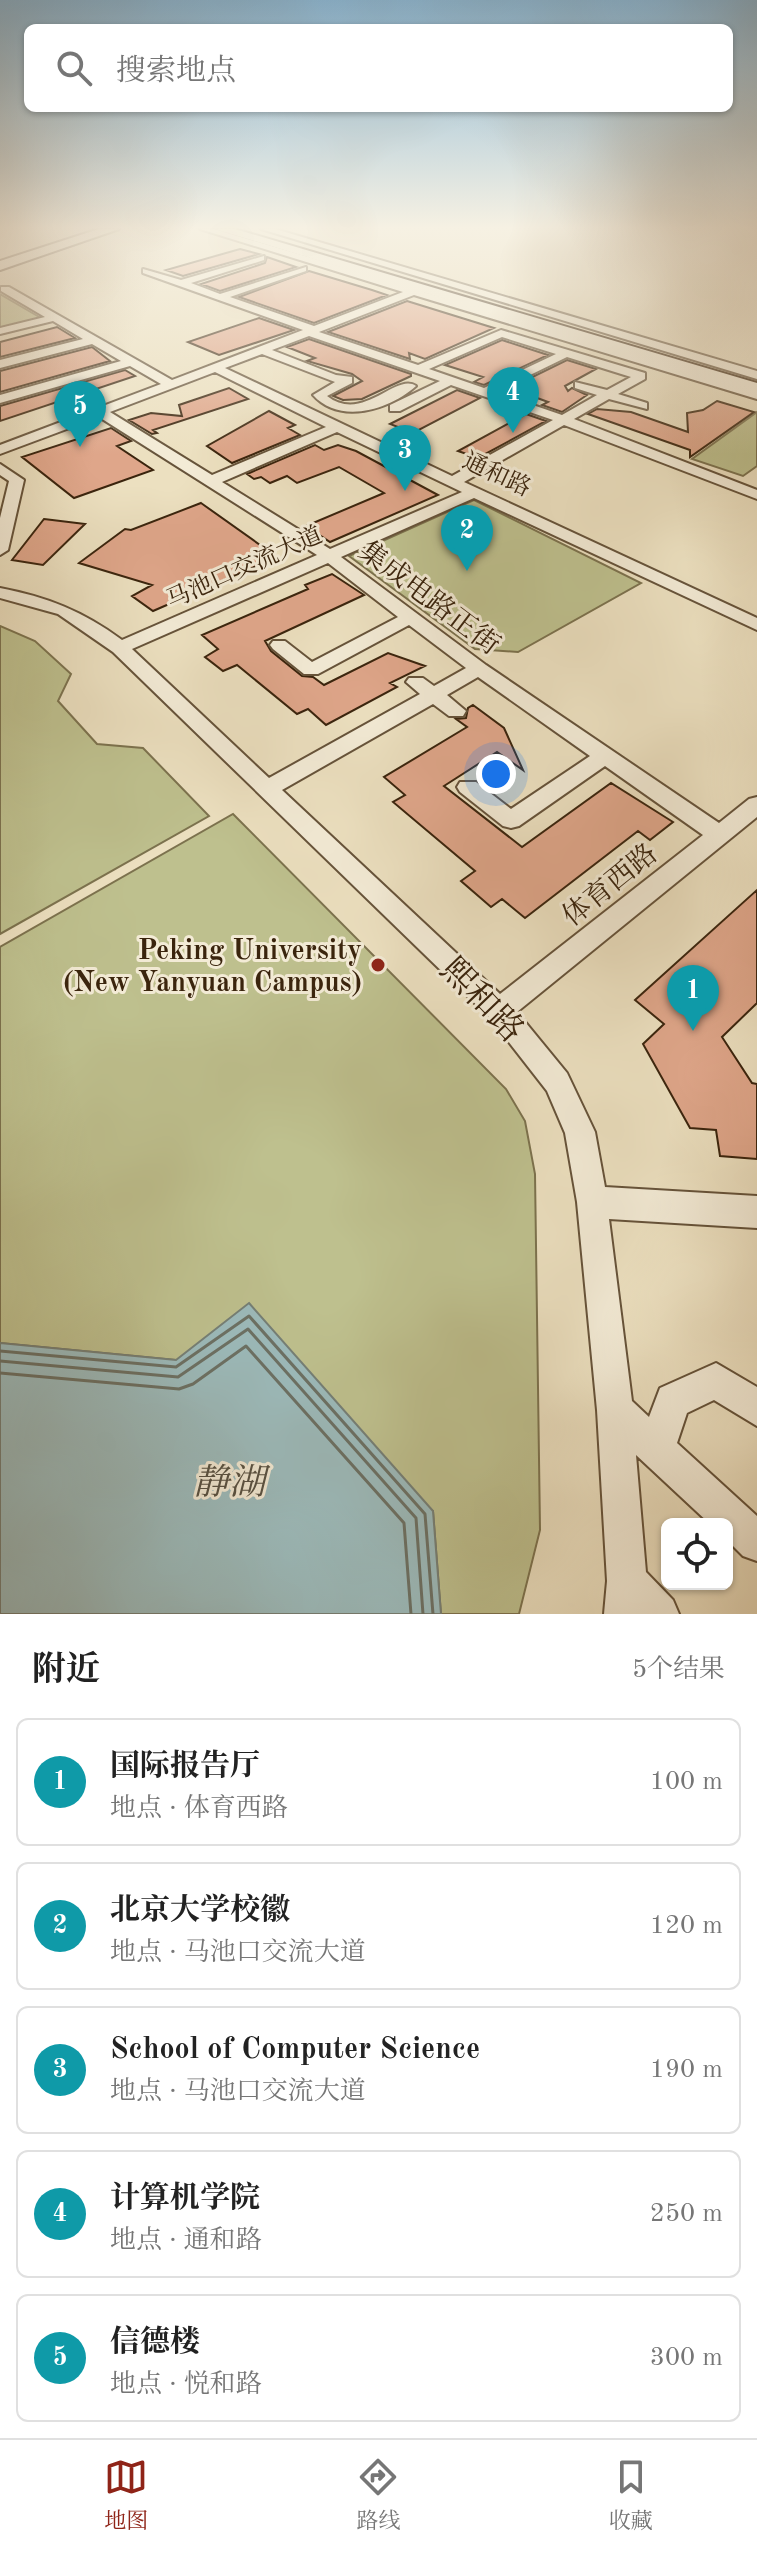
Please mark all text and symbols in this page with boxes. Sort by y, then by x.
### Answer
search box [24,24,733,112]
icon: search [52,46,96,90]
text: 搜索地点 [116,57,236,87]
pin: 4 [487,367,539,433]
pin: 5 [54,381,106,447]
pin: 3 [379,425,431,491]
street label: 通和路 [458,447,535,502]
pin: 2 [441,505,493,571]
street label: 马池口交流大道 [162,521,326,614]
street label: 集成电路正街 [353,535,506,661]
your location [476,754,516,794]
street label: 体育西路 [557,838,663,932]
place label: Peking University (New Yanyuan Campus) [63,938,362,998]
street label: 熙和路 [433,951,531,1050]
marker: Peking University (New Yanyuan Campus) [369,956,387,974]
pin: 1 [667,965,719,1031]
water label: 静湖 [193,1463,271,1503]
map controls [661,1518,733,1590]
button: locate [661,1518,733,1590]
text: 附近 [32,1654,100,1688]
text: 5个结果 [632,1657,725,1683]
text: 国际报告厅 [110,1752,260,1782]
text: 1 [52,1769,68,1795]
text: 100 m [650,1769,723,1795]
text: 地点 · 体育西路 [110,1796,288,1822]
text: 北京大学校徽 [110,1896,290,1926]
text: 2 [52,1913,68,1939]
text: 120 m [650,1913,723,1939]
text: 地点 · 马池口交流大道 [110,1940,366,1966]
text: School of Computer Science [110,2035,480,2065]
text: 3 [52,2057,68,2083]
text: 190 m [650,2057,723,2083]
text: 地点 · 马池口交流大道 [110,2079,366,2105]
text: 计算机学院 [110,2184,260,2214]
text: 4 [52,2201,68,2227]
text: 250 m [650,2201,723,2227]
text: 地点 · 通和路 [110,2228,262,2254]
text: 信德楼 [110,2328,200,2358]
text: 5 [52,2345,68,2371]
text: 300 m [650,2345,723,2371]
text: 地点 · 悦和路 [110,2372,262,2398]
tab: 地图 [104,2455,148,2536]
tab: 路线 [356,2455,401,2536]
tab: 收藏 [609,2455,653,2536]

